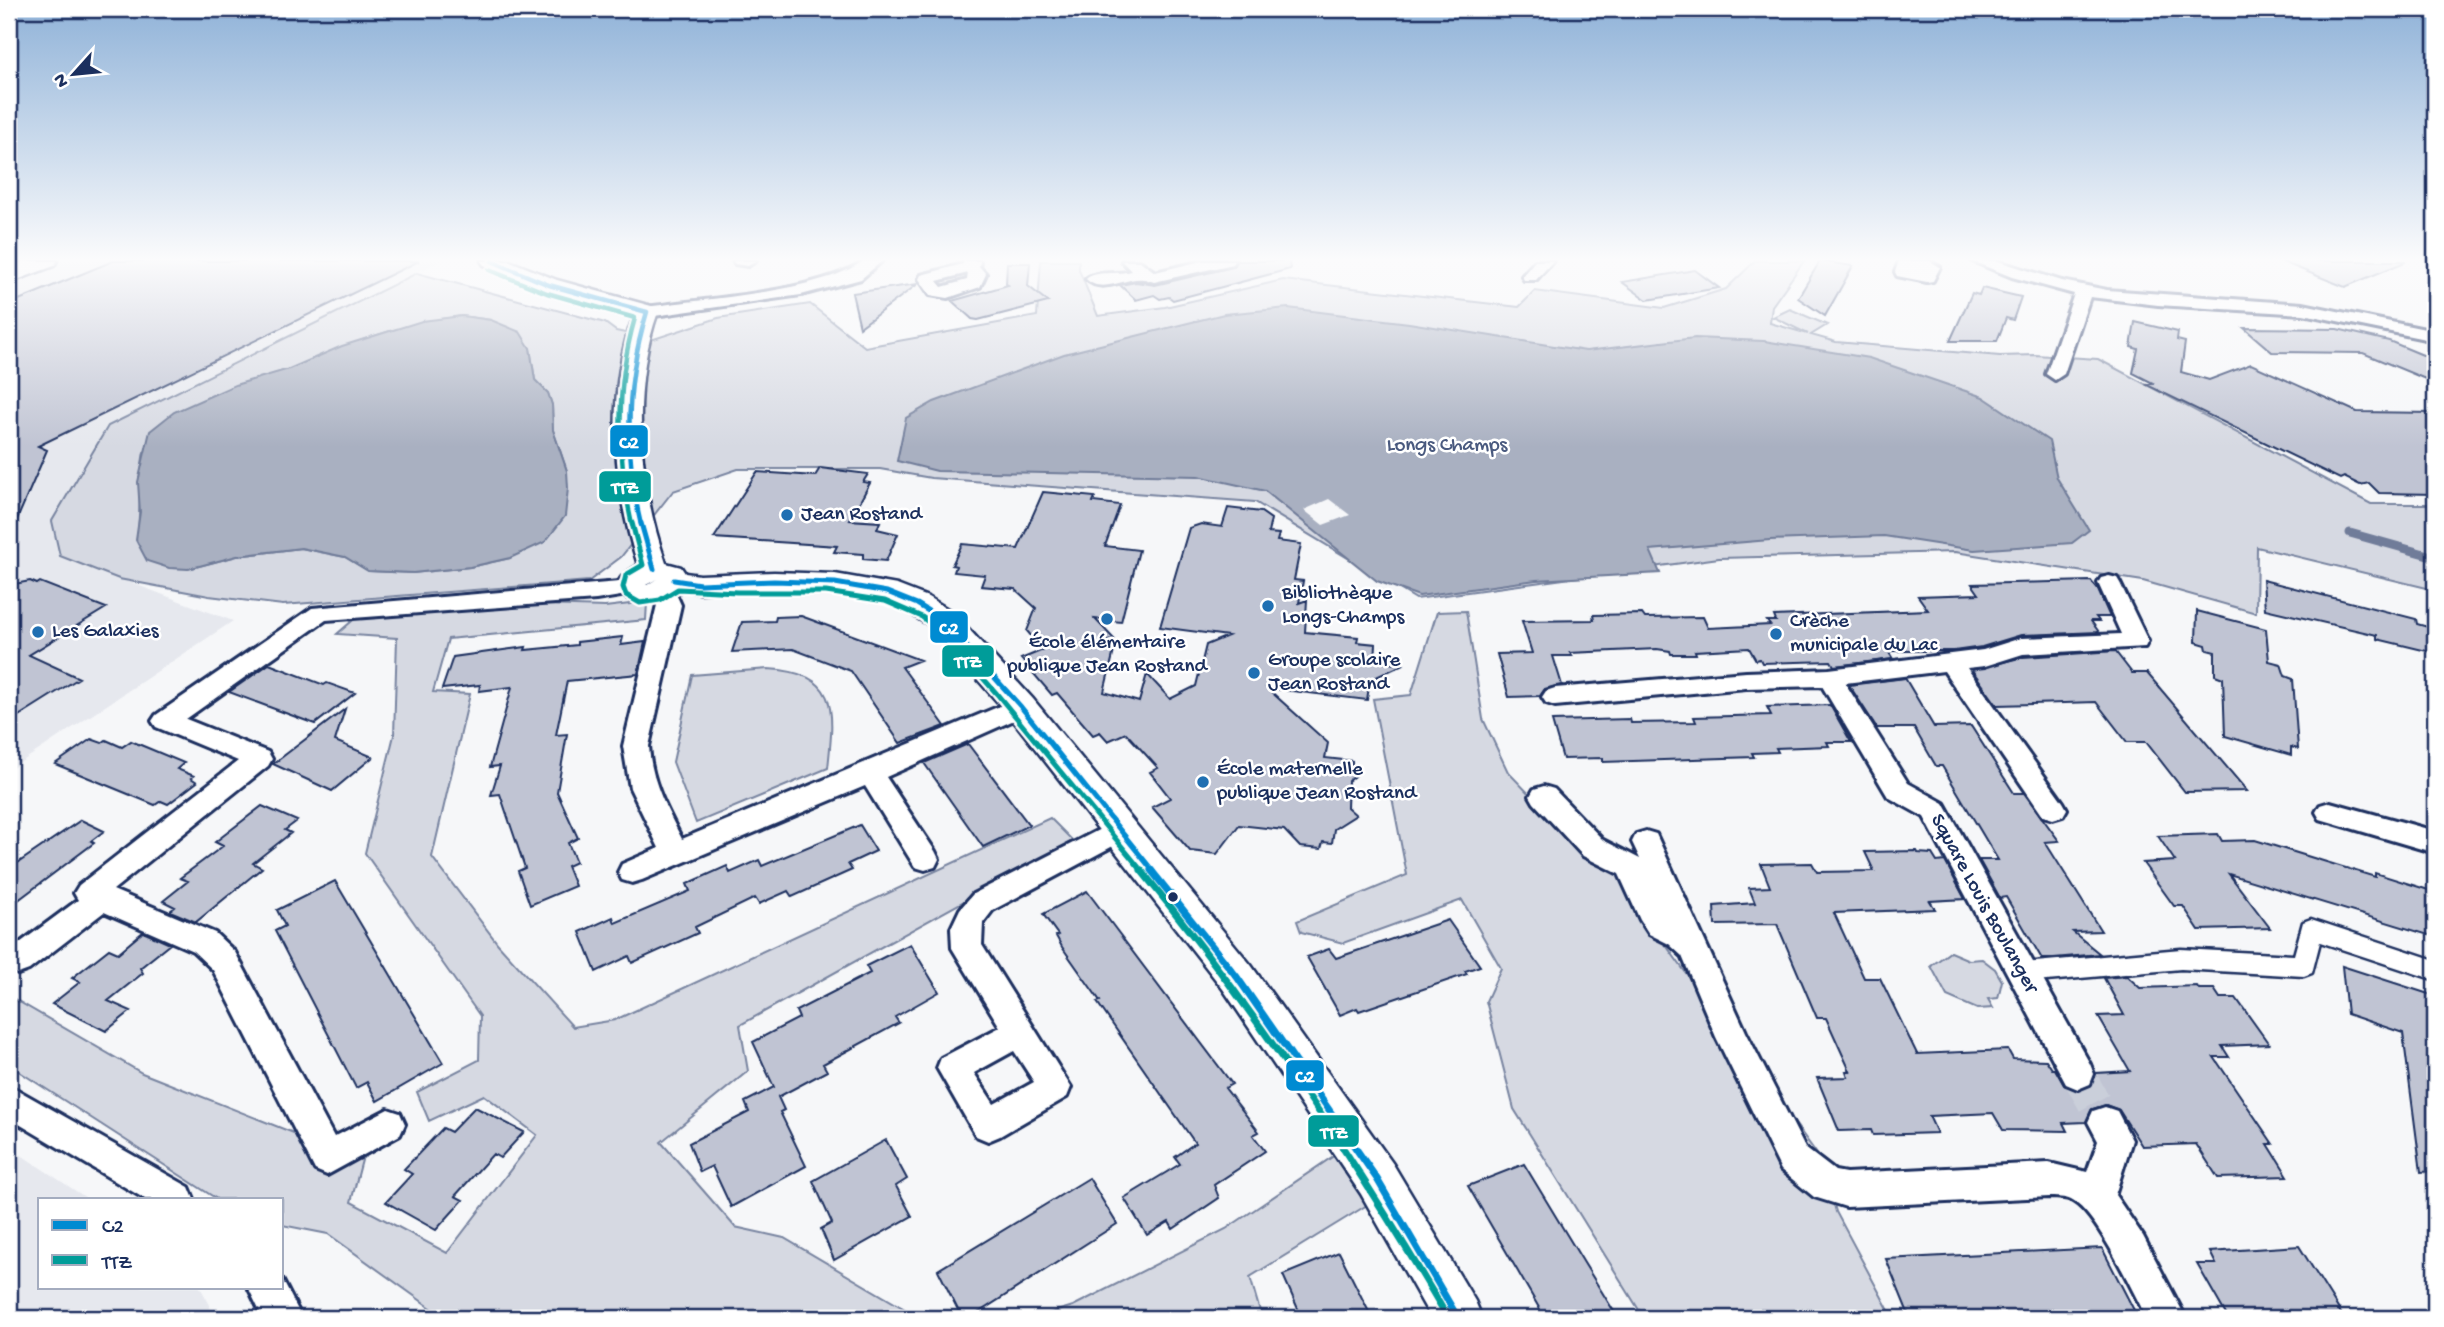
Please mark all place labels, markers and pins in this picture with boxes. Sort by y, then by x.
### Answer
place label: Jean Rostand [801,503,923,528]
marker: Jean Rostand [779,507,795,523]
place label: Bibliothèque Longs-Champs [1281,582,1405,631]
marker: Bibliothèque Longs-Champs [1260,598,1276,614]
place label: Crèche municipale du Lac [1790,610,1938,659]
marker: École élémentaire publique Jean Rostand [1099,611,1115,627]
place label: Les Galaxies [52,620,160,645]
marker: Les Galaxies [30,624,46,640]
marker: Crèche municipale du Lac [1768,626,1784,642]
place label: École élémentaire publique Jean Rostand [1006,631,1208,680]
place label: Groupe scolaire Jean Rostand [1268,649,1402,698]
marker: Groupe scolaire Jean Rostand [1246,665,1262,681]
place label: École maternelle publique Jean Rostand [1216,758,1418,807]
marker: École maternelle publique Jean Rostand [1195,774,1211,790]
unlabelled marker [1166,890,1180,904]

